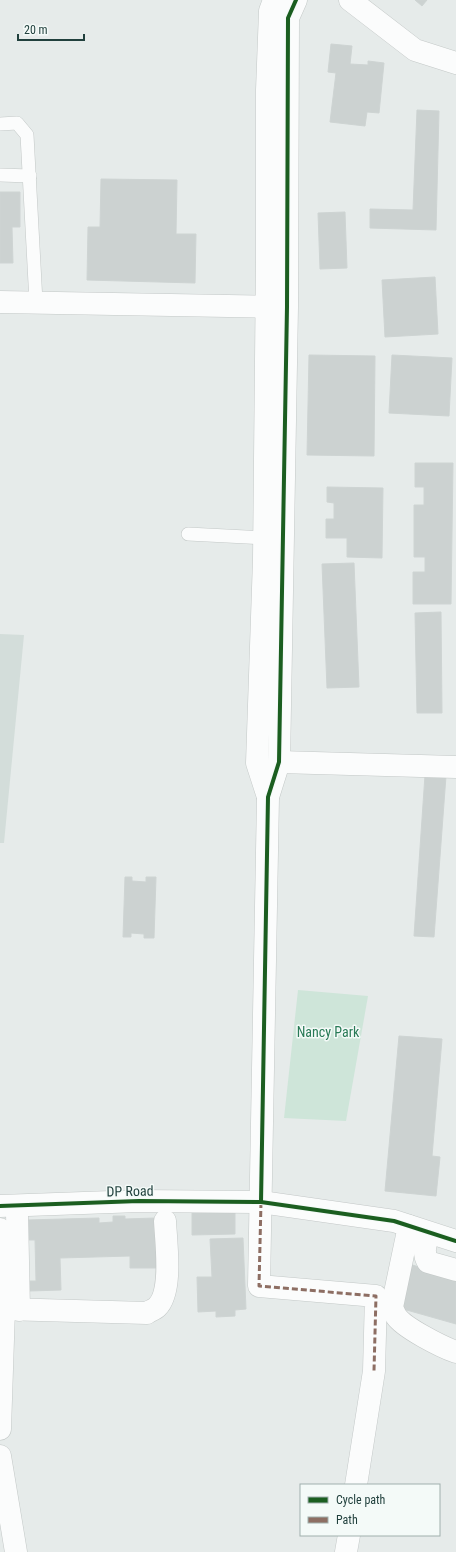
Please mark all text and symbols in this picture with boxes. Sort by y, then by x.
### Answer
scale bar [18,16,84,42]
text: 20 m [24,23,48,37]
park label: Nancy Park [297,1024,360,1040]
street label: DP Road [106,1183,154,1199]
legend [300,1484,440,1536]
text: Cycle path [336,1493,386,1507]
text: Path [336,1513,358,1527]

